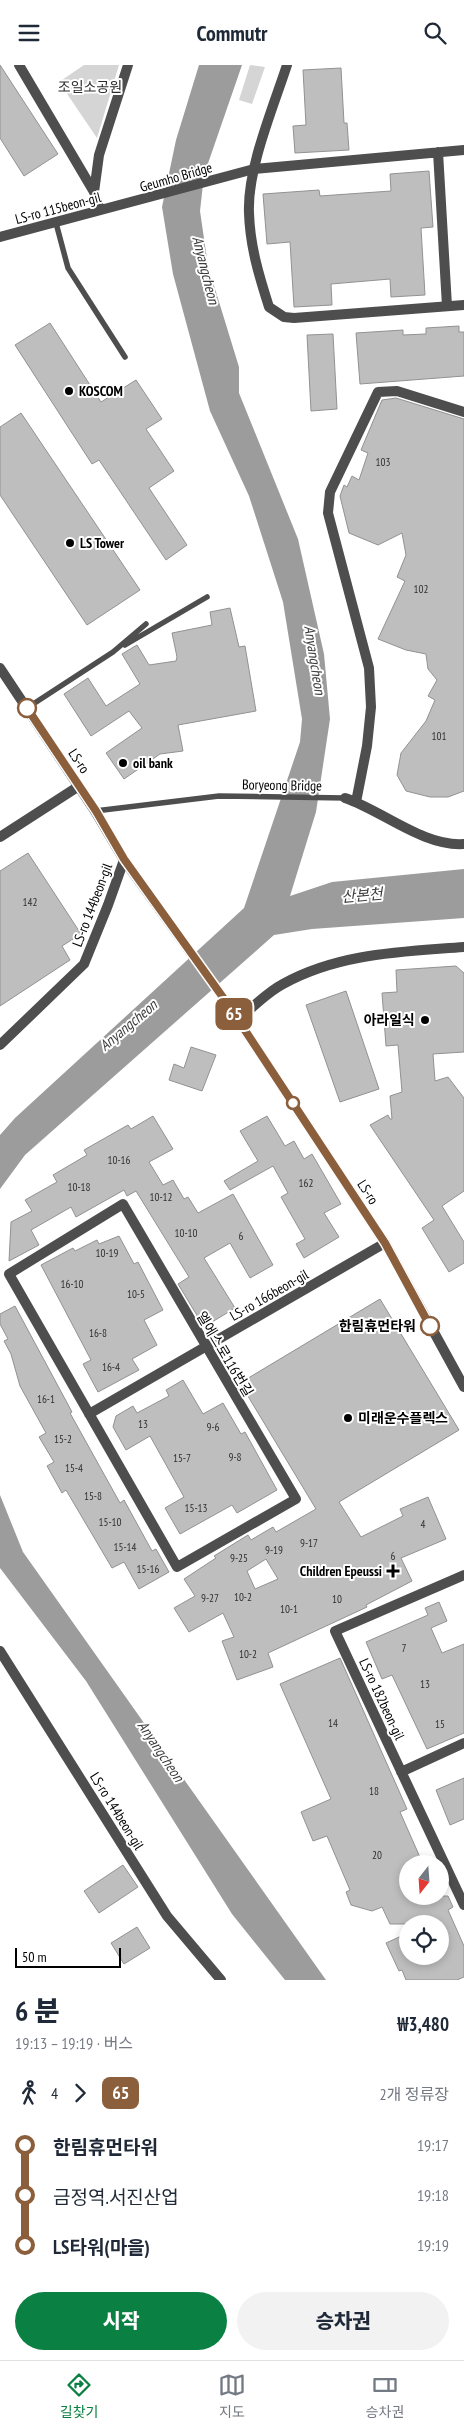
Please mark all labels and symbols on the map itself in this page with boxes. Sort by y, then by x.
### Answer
park label: 조일소공원 [58,78,122,96]
street label: Geumho Bridge [138,158,214,196]
street label: LS-ro 115beon-gil [13,188,104,228]
water label: Anyangcheon [188,234,224,307]
place label: KOSCOM [79,382,123,400]
marker: KOSCOM [63,385,75,397]
house number: 103 [376,455,390,469]
place label: LS Tower [80,534,125,552]
marker: LS Tower [64,537,76,549]
house number: 102 [414,582,428,596]
water label: Anyangcheon [300,624,330,697]
unlabelled marker [17,698,37,718]
house number: 101 [432,729,446,743]
street label: LS-ro [64,745,94,777]
place label: oil bank [133,754,173,772]
marker: oil bank [117,757,129,769]
street label: Boryeong Bridge [242,775,322,795]
street label: LS-ro 144beon-gil [68,860,116,949]
water label: 산본천 [341,884,386,906]
house number: 142 [23,895,37,909]
water label: Anyangcheon [95,994,162,1055]
line badge: 65 [212,998,256,1030]
place label: 아라일식 [363,1011,415,1029]
marker: 아라일식 [419,1014,431,1026]
unlabelled marker [286,1096,300,1110]
house number: 10-16 [107,1153,131,1167]
house number: 162 [299,1176,313,1190]
street label: LS-ro [353,1176,383,1208]
house number: 10-18 [67,1180,91,1194]
house number: 10-12 [149,1190,173,1204]
house number: 10-10 [174,1226,198,1240]
house number: 6 [239,1229,244,1243]
house number: 10-19 [95,1246,119,1260]
street label: LS-ro 166beon-gil [226,1265,312,1325]
house number: 16-10 [60,1277,84,1291]
house number: 10-5 [127,1287,145,1301]
street label: 엘에스로116번길 [193,1308,257,1400]
marker: 한림휴먼타워 [420,1316,440,1336]
place label: 한림휴먼타워 [339,1317,416,1335]
house number: 16-8 [89,1326,107,1340]
house number: 16-4 [102,1360,120,1374]
house number: 16-1 [37,1392,55,1406]
place label: 미래운수플렉스 [358,1409,448,1427]
marker: 미래운수플렉스 [342,1412,354,1424]
house number: 13 [138,1417,148,1431]
house number: 9-6 [206,1420,220,1434]
house number: 15-2 [54,1432,72,1446]
house number: 9-8 [228,1450,242,1464]
house number: 15-7 [173,1451,191,1465]
house number: 15-4 [65,1461,83,1475]
house number: 15-8 [84,1489,102,1503]
house number: 15-13 [184,1501,208,1515]
house number: 15-10 [98,1515,122,1529]
house number: 4 [421,1517,426,1531]
house number: 9-17 [300,1536,318,1550]
house number: 15-14 [113,1540,137,1554]
house number: 9-19 [265,1543,283,1557]
house number: 6 [391,1549,396,1563]
house number: 9-25 [230,1551,248,1565]
house number: 15-16 [136,1562,160,1576]
place label: Children Epeussi [300,1562,382,1580]
marker: Children Epeussi [386,1564,400,1578]
house number: 10-2 [234,1590,252,1604]
house number: 9-27 [201,1591,219,1605]
house number: 10 [332,1592,342,1606]
house number: 10-1 [280,1602,298,1616]
house number: 7 [402,1641,407,1655]
house number: 10-2 [239,1647,257,1661]
street label: LS-ro 182beon-gil [355,1655,409,1743]
house number: 13 [420,1677,430,1691]
house number: 14 [328,1716,338,1730]
water label: Anyangcheon [134,1717,189,1786]
house number: 15 [435,1717,445,1731]
street label: LS-ro 144beon-gil [86,1769,148,1854]
house number: 18 [369,1784,379,1798]
house number: 20 [372,1848,382,1862]
north arrow [399,1855,449,1905]
scale bar [15,1945,121,1968]

